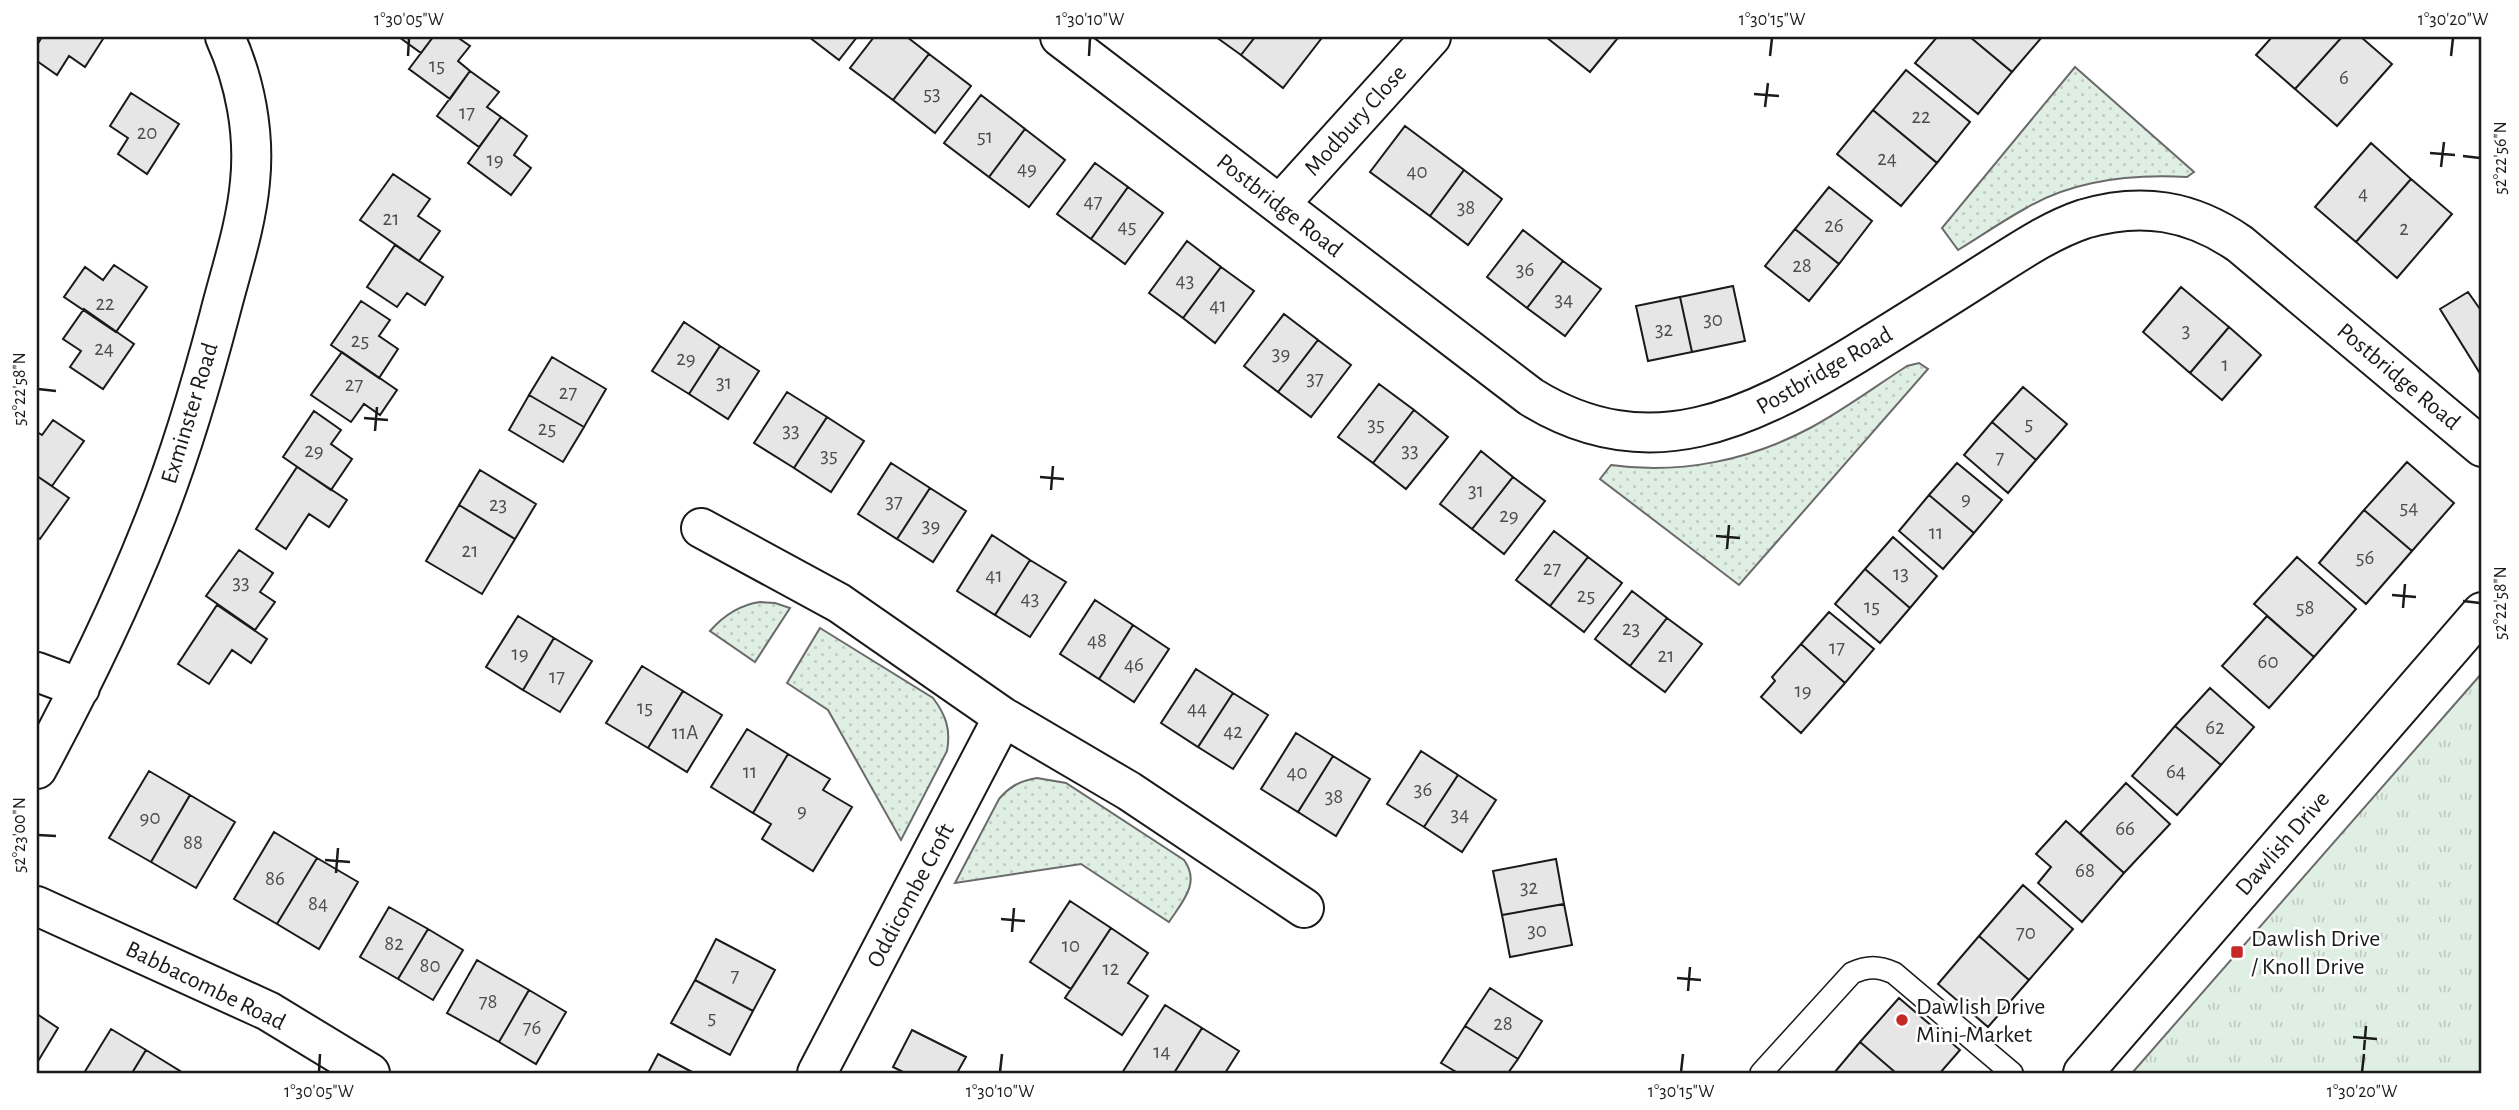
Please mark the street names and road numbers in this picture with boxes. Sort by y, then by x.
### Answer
street label: Modbury Close [1300,61,1411,180]
street label: Postbridge Road [1212,149,1347,262]
street label: Postbridge Road [2332,319,2464,435]
street label: Postbridge Road [1753,322,1896,419]
street label: Exminster Road [157,340,223,487]
street label: Dawlish Drive [2231,787,2334,900]
street label: Oddicombe Croft [863,819,959,971]
street label: Babbacombe Road [122,937,289,1035]

